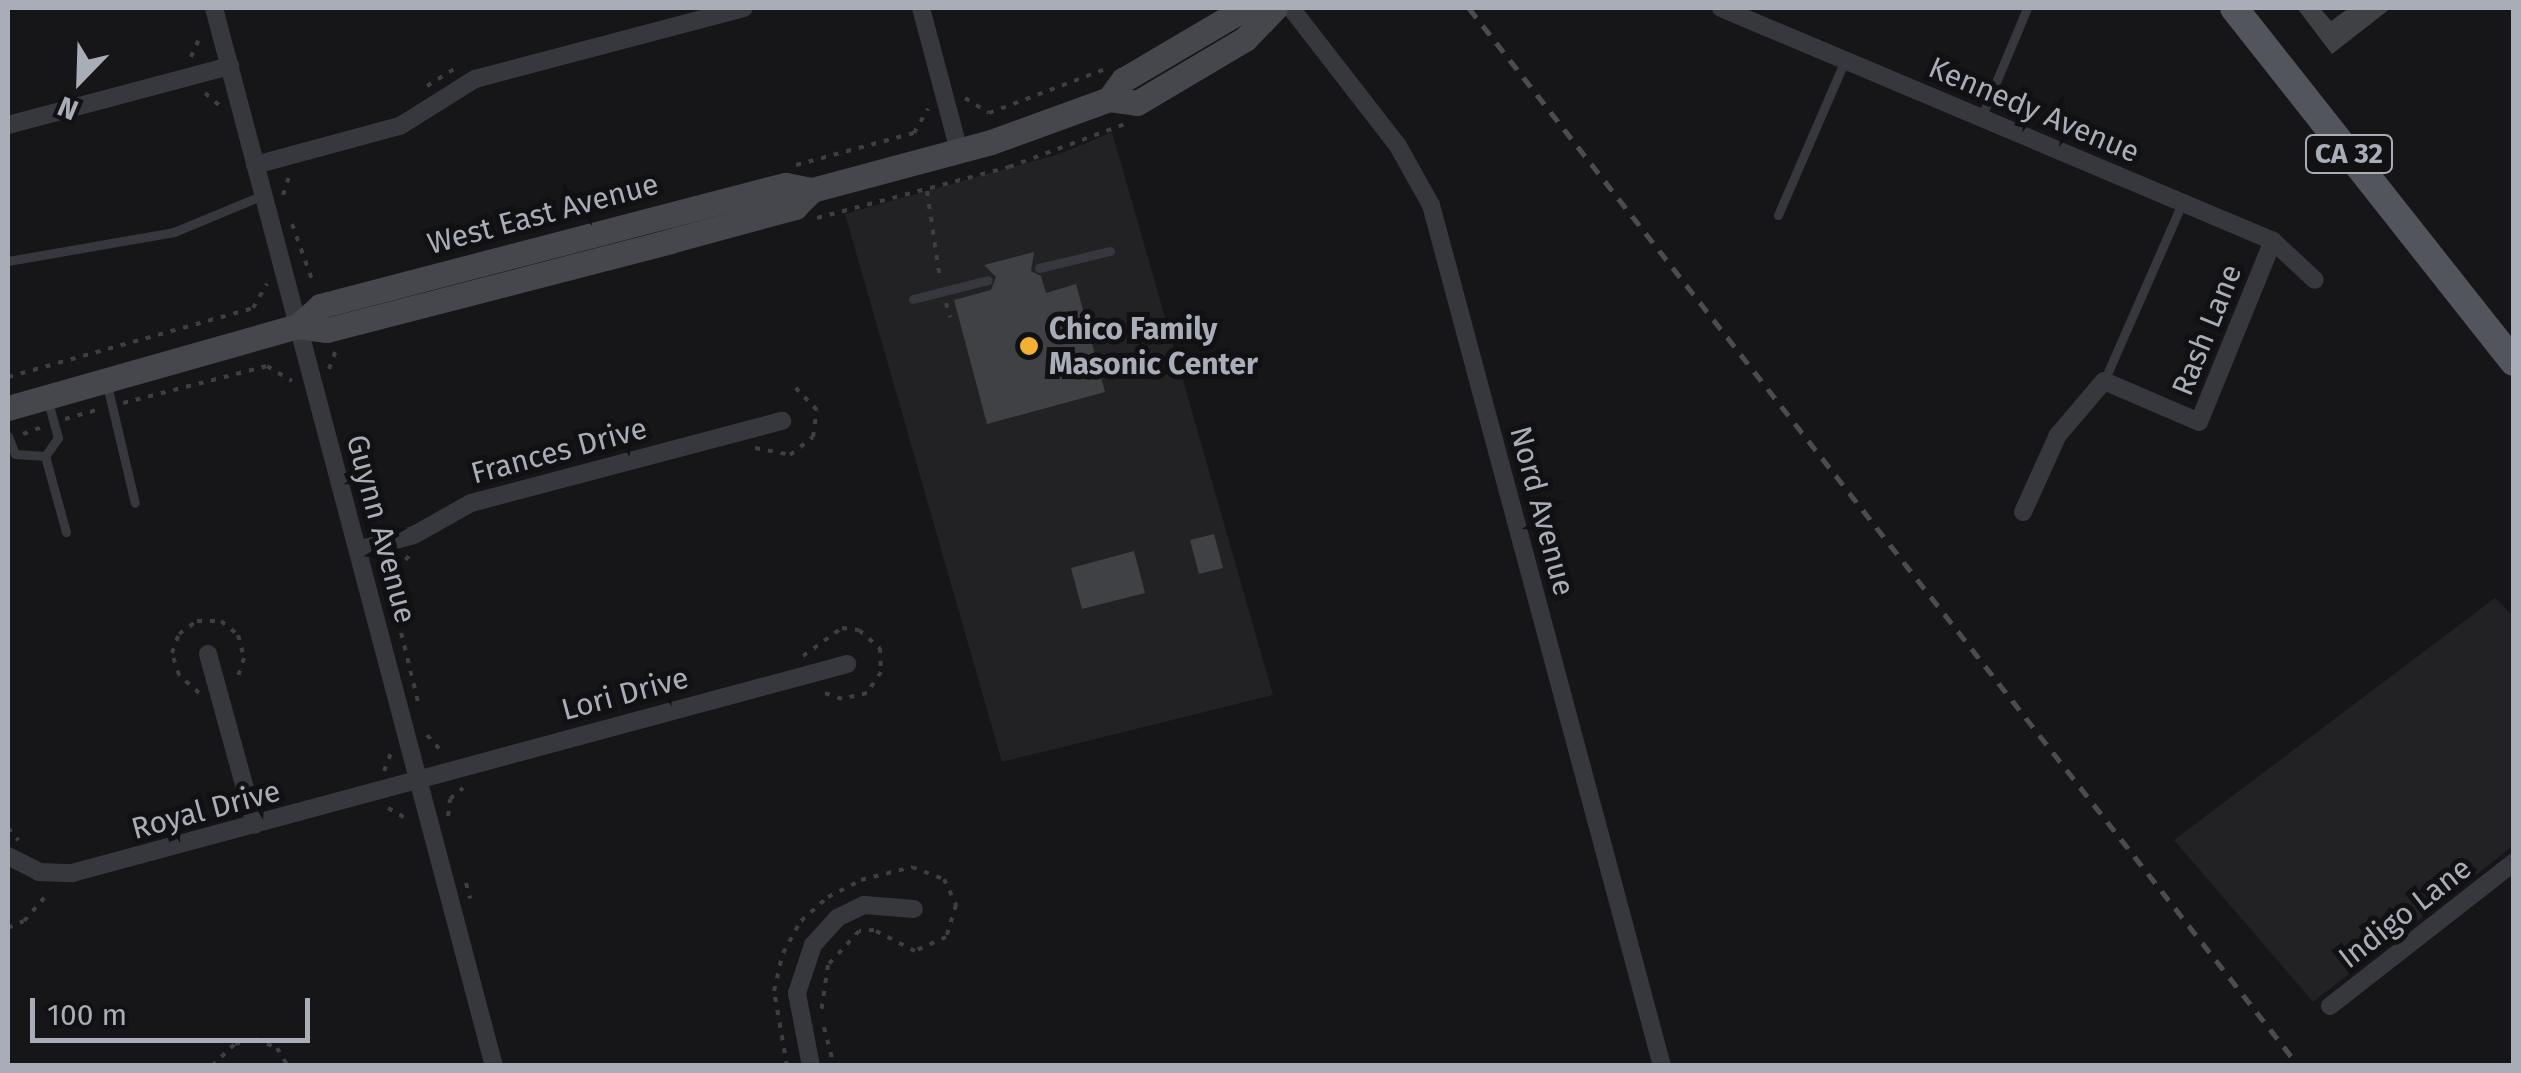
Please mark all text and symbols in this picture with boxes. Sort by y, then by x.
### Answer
north arrow [30,30,130,130]
street label: Kennedy Avenue [1923,49,2145,171]
text: N [53,89,83,127]
road number: CA 32 [2304,131,2394,177]
street label: West East Avenue [424,166,662,262]
street label: Rash Lane [2164,259,2250,401]
place label: Chico Family Masonic Center [1049,311,1258,382]
marker: Chico Family Masonic Center [1018,335,1040,357]
street label: Frances Drive [467,410,651,492]
street label: Nord Avenue [1502,422,1582,600]
street label: Guynn Avenue [339,431,423,627]
street label: Lori Drive [558,660,692,728]
street label: Royal Drive [128,773,284,847]
street label: Indigo Lane [2332,850,2478,976]
scale bar [35,978,315,1040]
text: 100 m [47,997,127,1033]

